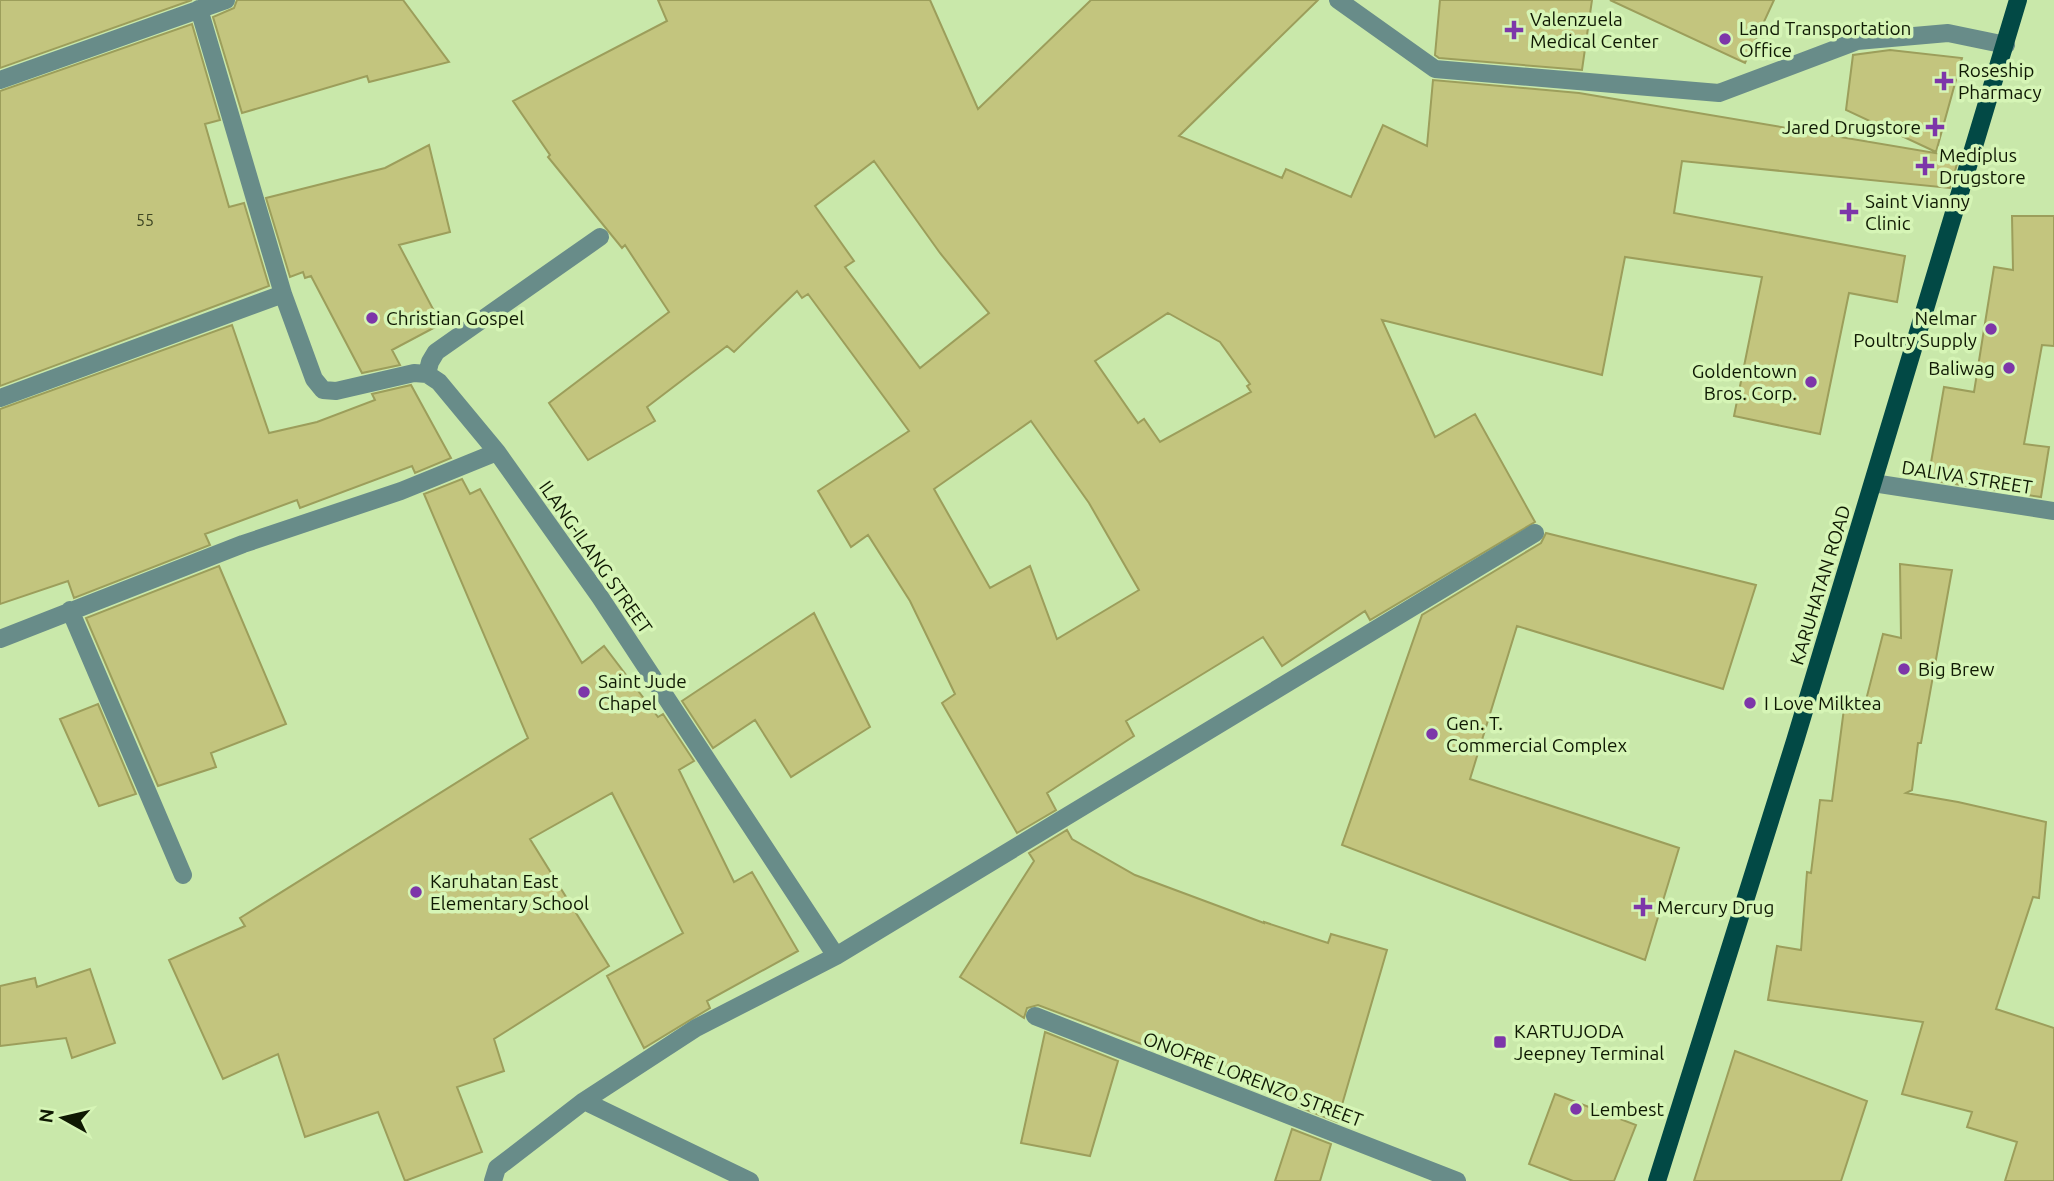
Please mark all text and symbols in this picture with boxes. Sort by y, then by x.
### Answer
place label: Valenzuela Medical Center [1530,8,1659,52]
place label: Land Transportation Office [1739,17,1911,61]
marker: Valenzuela Medical Center [1504,20,1524,40]
marker: Land Transportation Office [1717,31,1733,47]
place label: Roseship Pharmacy [1958,59,2042,103]
marker: Roseship Pharmacy [1936,73,1952,89]
place label: Jared Drugstore [1782,116,1921,138]
marker: Jared Drugstore [1927,119,1943,135]
place label: Mediplus Drugstore [1939,144,2026,188]
marker: Mediplus Drugstore [1917,158,1933,174]
place label: Saint Vianny Clinic [1865,190,1970,234]
marker: Saint Vianny Clinic [1839,202,1859,222]
house number: 55 [136,211,154,229]
place label: Christian Gospel [386,307,524,329]
place label: Nelmar Poultry Supply [1853,307,1977,351]
marker: Christian Gospel [364,310,380,326]
marker: Nelmar Poultry Supply [1983,321,1999,337]
place label: Baliwag [1928,357,1995,379]
place label: Goldentown Bros. Corp. [1692,360,1797,404]
marker: Baliwag [2001,360,2017,376]
marker: Goldentown Bros. Corp. [1803,374,1819,390]
street label: DALIVA STREET [1900,456,2034,498]
street label: ILANG-ILANG STREET [535,476,657,638]
street label: KARUHATAN ROAD [1785,502,1855,668]
place label: Big Brew [1918,658,1995,680]
marker: Big Brew [1896,661,1912,677]
place label: Saint Jude Chapel [598,670,687,714]
marker: Saint Jude Chapel [576,684,592,700]
place label: I Love Milktea [1764,692,1881,714]
marker: I Love Milktea [1742,695,1758,711]
place label: Gen. T. Commercial Complex [1446,712,1627,756]
marker: Gen. T. Commercial Complex [1424,726,1440,742]
place label: Karuhatan East Elementary School [430,870,589,914]
marker: Karuhatan East Elementary School [408,884,424,900]
place label: Mercury Drug [1657,896,1774,918]
marker: Mercury Drug [1635,899,1651,915]
place label: KARTUJODA Jeepney Terminal [1514,1020,1664,1064]
street label: ONOFRE LORENZO STREET [1140,1027,1366,1131]
marker: KARTUJODA Jeepney Terminal [1492,1034,1508,1050]
north arrow [28,1083,98,1153]
place label: Lembest [1590,1098,1664,1120]
marker: Lembest [1568,1101,1584,1117]
text: N [34,1107,58,1124]

